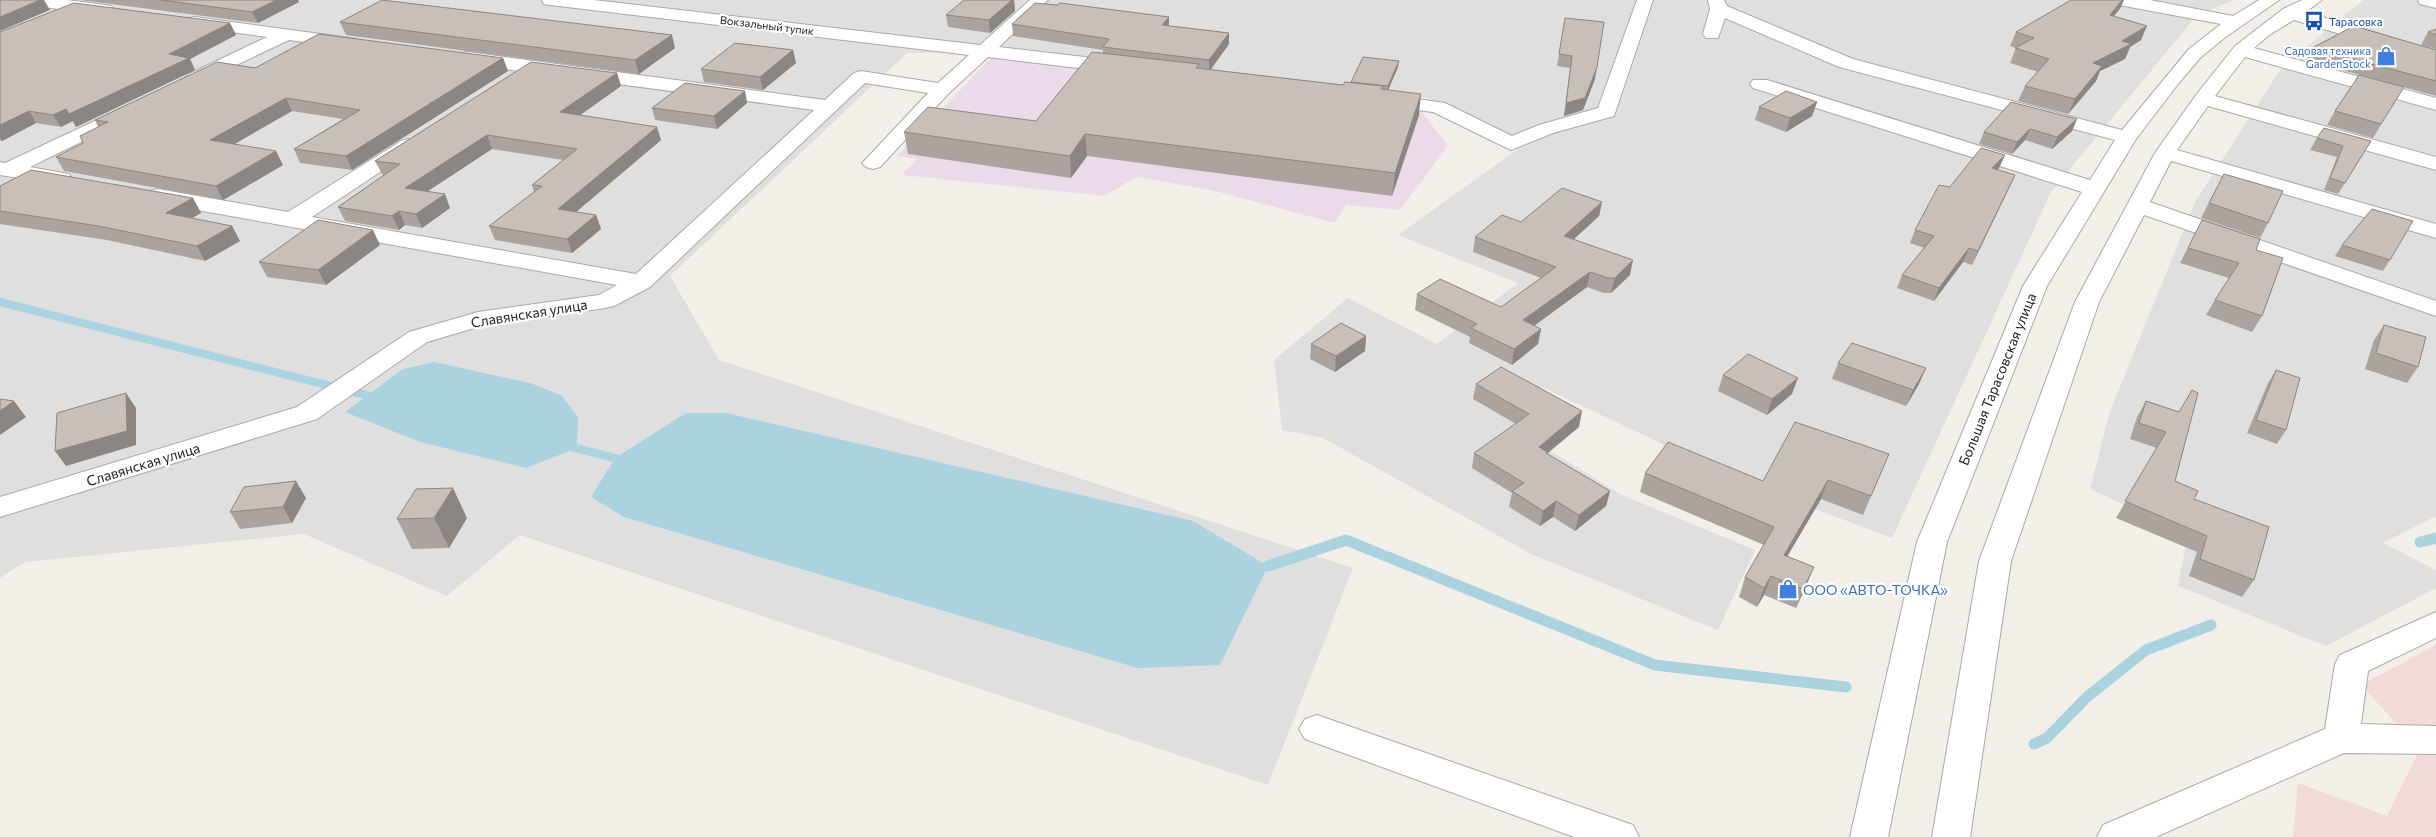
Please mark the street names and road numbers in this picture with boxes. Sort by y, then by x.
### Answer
street label: Вокзальный тупик [719,13,815,37]
street label: Большая Тарасовская улица [1955,290,2039,468]
street label: Славянская улица [470,295,588,331]
street label: Славянская улица [84,439,202,489]

